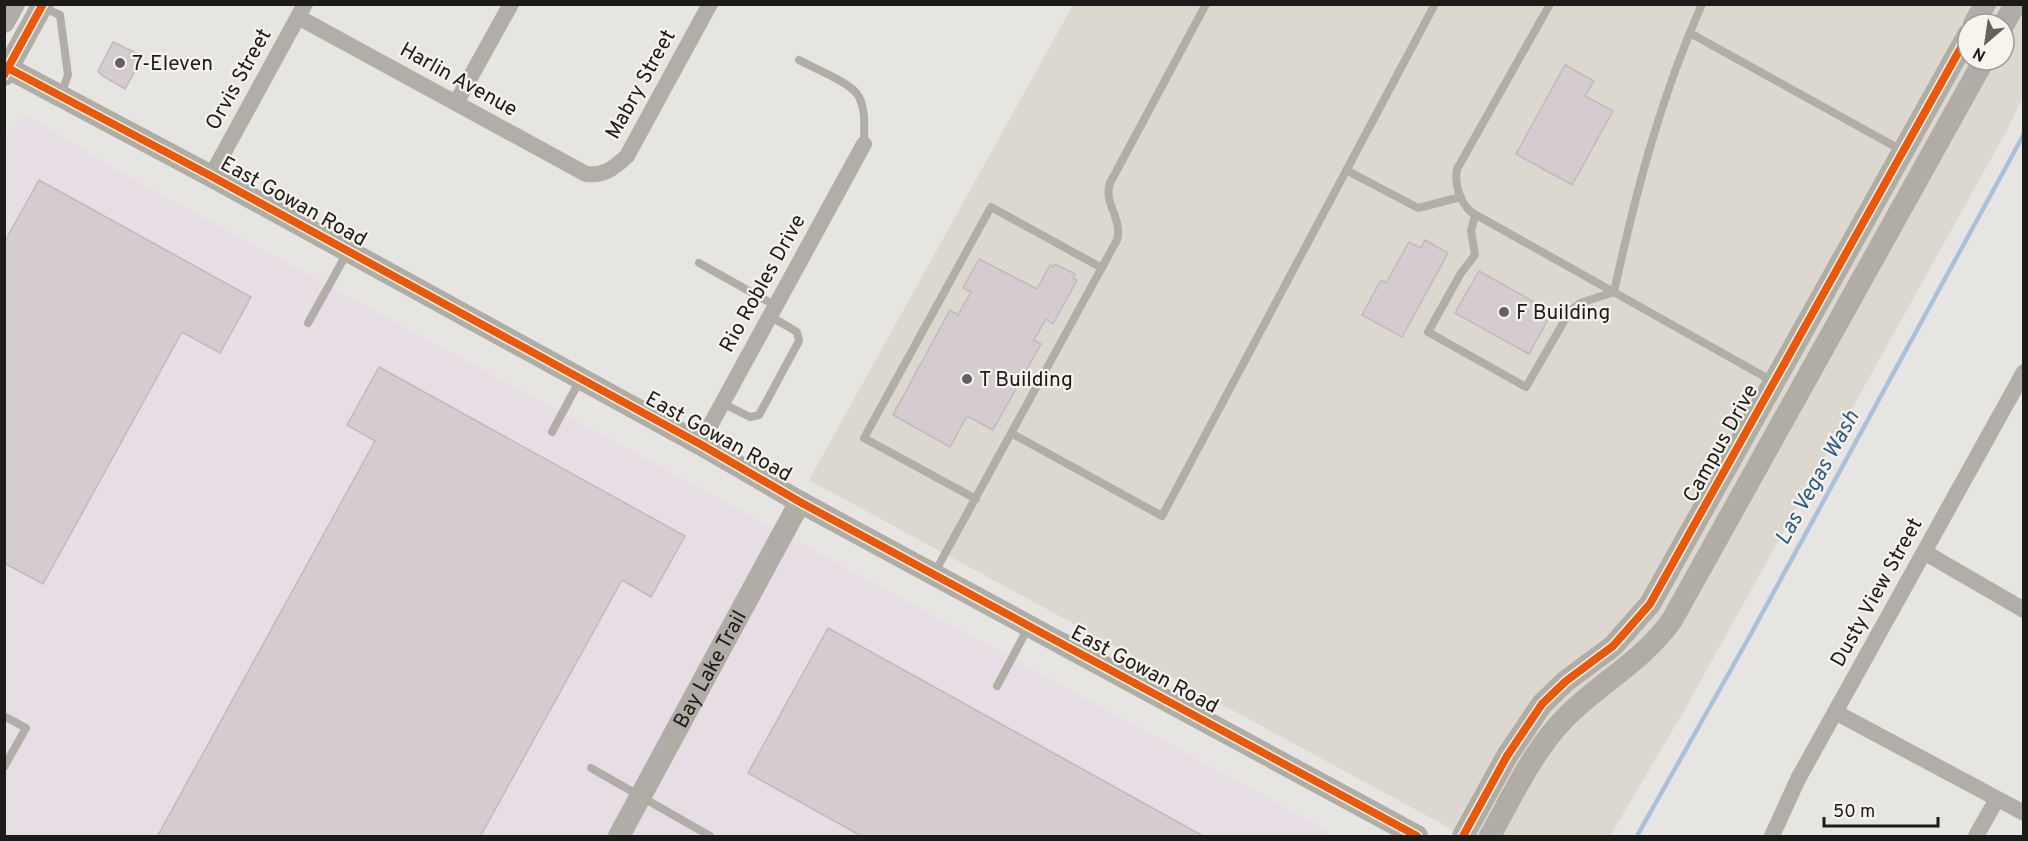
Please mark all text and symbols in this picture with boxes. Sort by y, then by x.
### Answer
north arrow [1956,12,2016,72]
street label: Orvis Street [200,24,278,135]
street label: Mabry Street [600,25,683,144]
street label: Harlin Avenue [395,37,522,124]
text: N [1970,42,1990,65]
place label: 7-Eleven [132,51,213,78]
marker: 7-Eleven [113,56,127,70]
street label: East Gowan Road [215,151,371,254]
street label: Rio Robles Drive [714,210,812,358]
place label: F Building [1516,300,1610,327]
marker: F Building [1497,305,1511,319]
place label: T Building [979,367,1073,394]
marker: T Building [960,372,974,386]
street label: Campus Drive [1678,380,1765,508]
street label: East Gowan Road [640,386,796,489]
water label: Las Vegas Wash [1770,406,1866,550]
street label: Dusty View Street [1825,513,1929,672]
street label: Bay Lake Trail [668,606,754,733]
street label: East Gowan Road [1066,620,1223,721]
scale bar [1824,790,1938,828]
text: 50 m [1833,801,1875,824]

